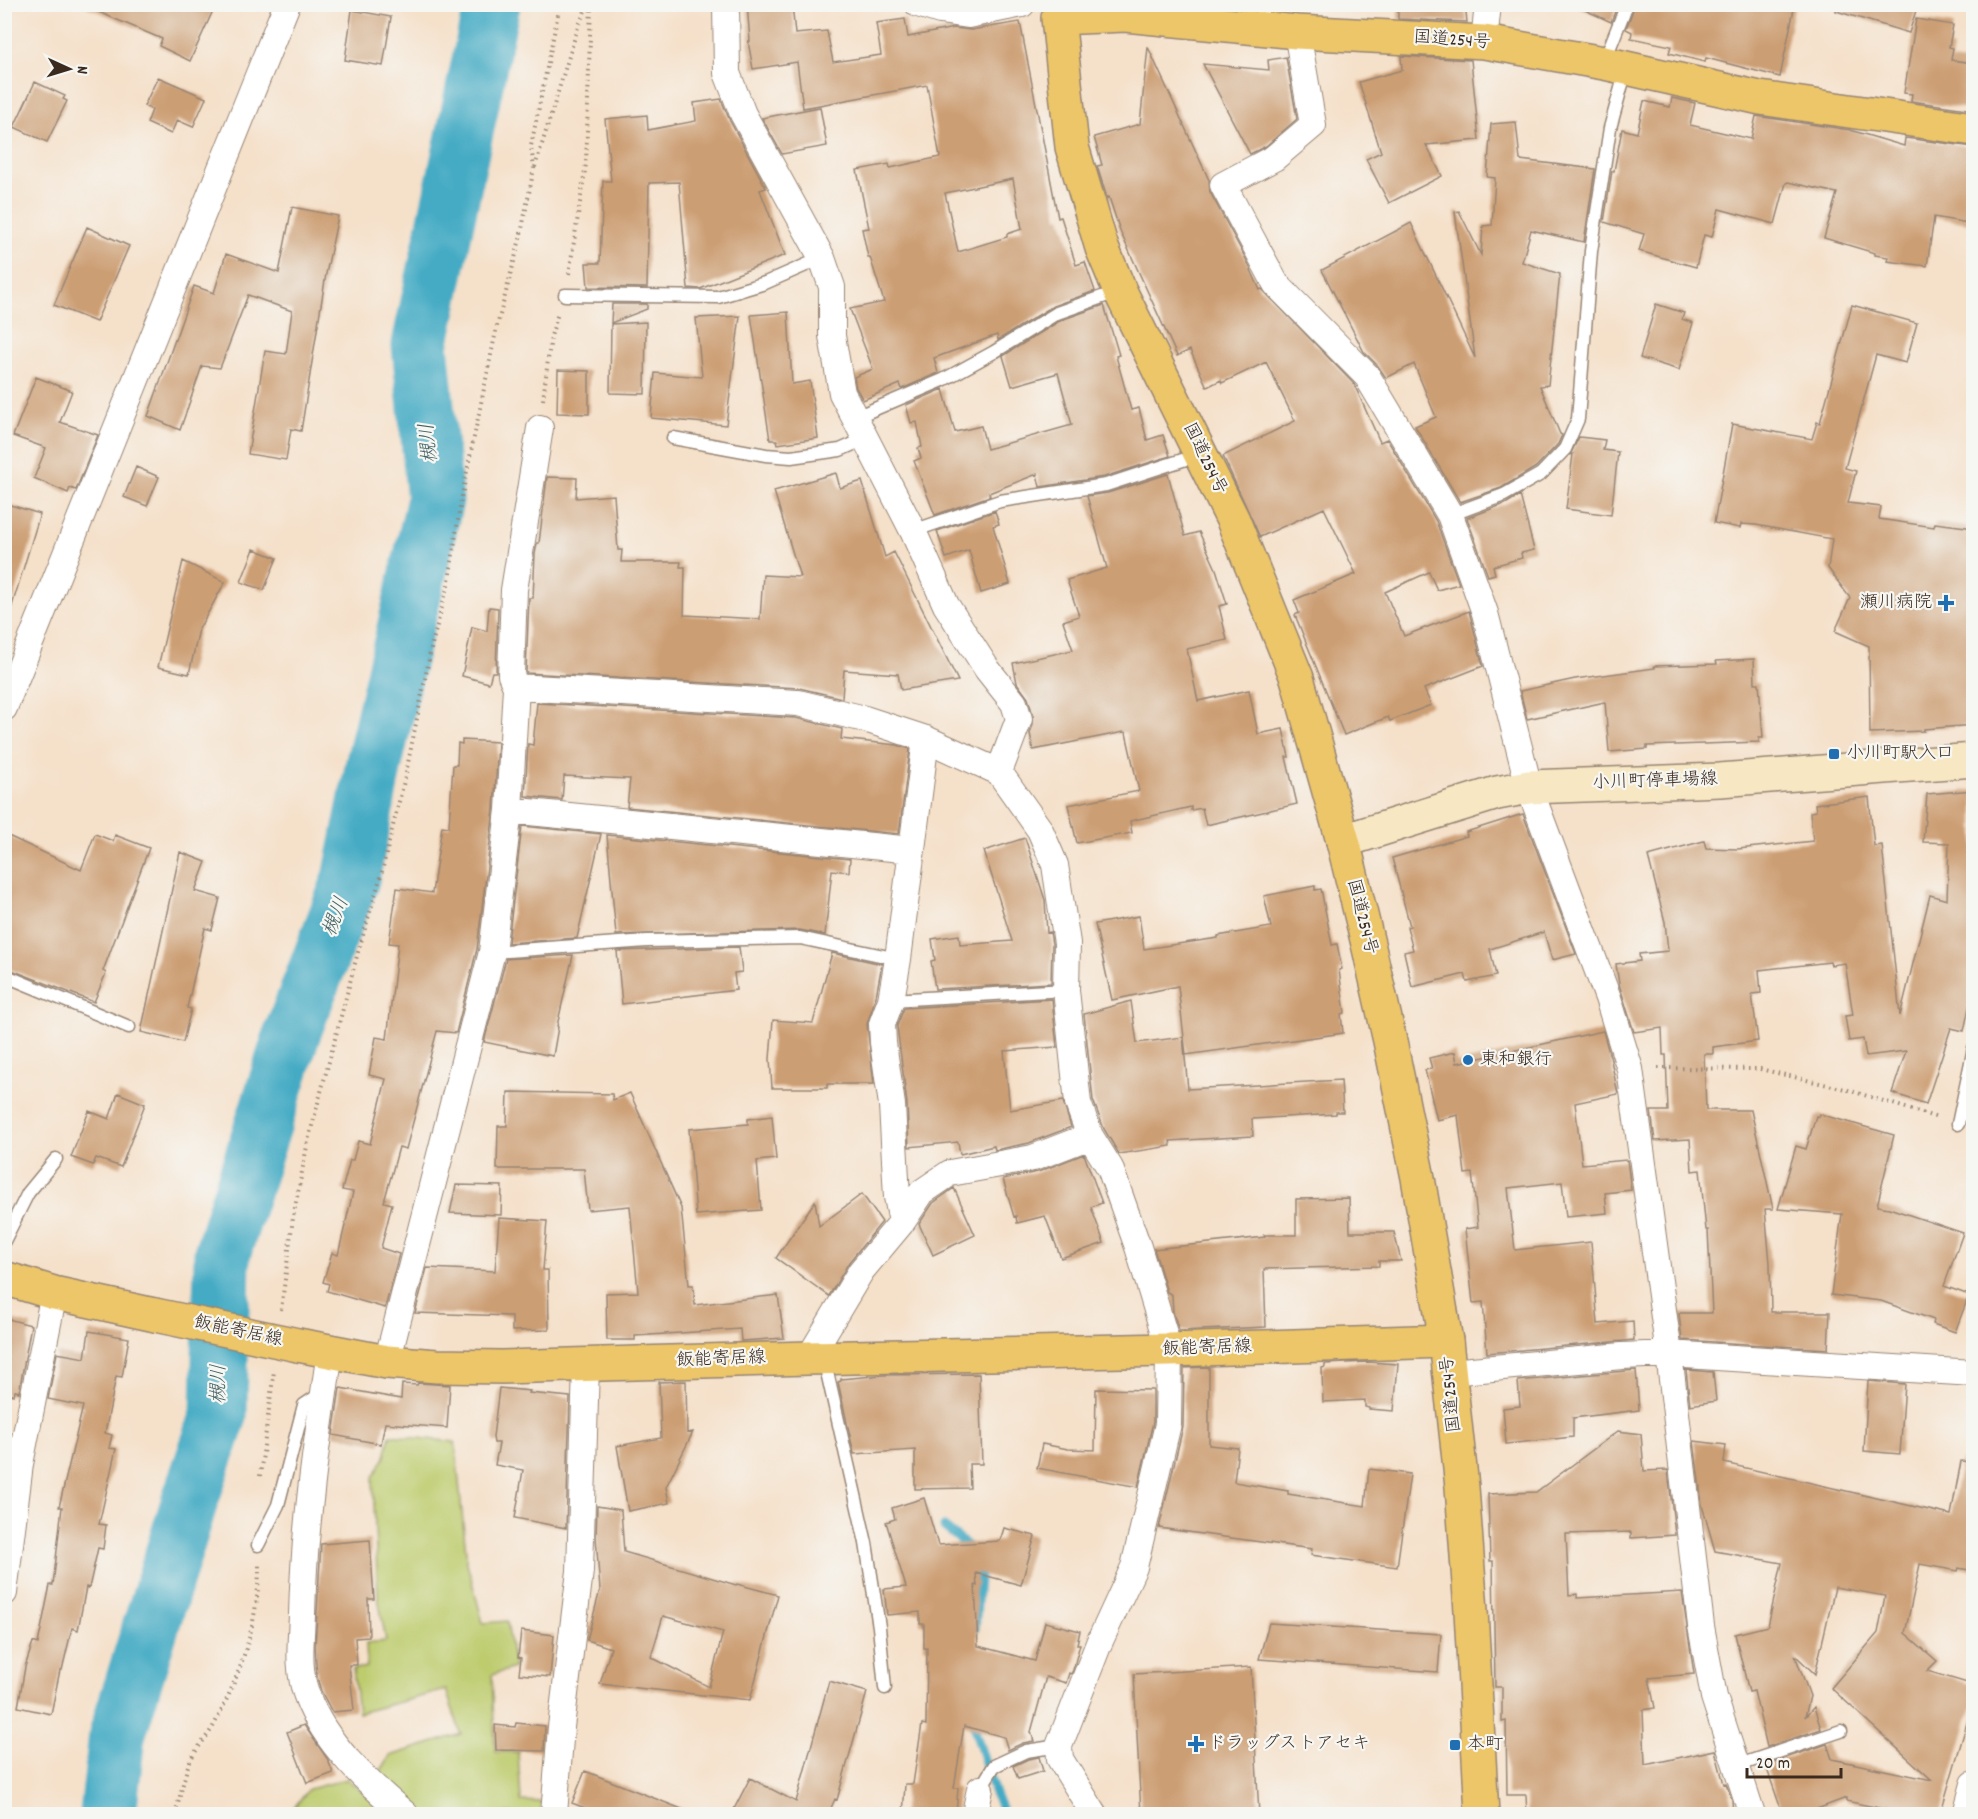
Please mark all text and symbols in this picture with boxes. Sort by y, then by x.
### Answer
street label: 国道254号 [1412,26,1492,56]
north arrow [39,39,99,99]
text: N [70,65,93,75]
street label: 国道254号 [1176,419,1232,499]
water label: 槻川 [414,422,446,464]
place label: 瀬川病院 [1860,591,1932,616]
marker: 瀬川病院 [1937,594,1955,612]
place label: 小川町駅入口 [1846,742,1954,767]
marker: 小川町駅入口 [1827,747,1841,761]
street label: 小川町停車場線 [1592,767,1718,797]
street label: 国道254号 [1339,876,1383,958]
water label: 槻川 [317,893,357,941]
place label: 東和銀行 [1480,1048,1552,1073]
marker: 東和銀行 [1461,1053,1475,1067]
street label: 飯能寄居線 [191,1310,285,1354]
street label: 飯能寄居線 [1162,1335,1252,1363]
street label: 飯能寄居線 [676,1346,766,1374]
street label: 国道254号 [1436,1354,1468,1434]
water label: 槻川 [206,1364,234,1404]
place label: ドラッグストアセキ [1208,1732,1370,1757]
place label: 本町 [1467,1733,1503,1758]
marker: ドラッグストアセキ [1189,1737,1203,1751]
marker: 本町 [1448,1738,1462,1752]
scale bar [1747,1741,1842,1779]
text: 20 m [1756,1752,1790,1777]

